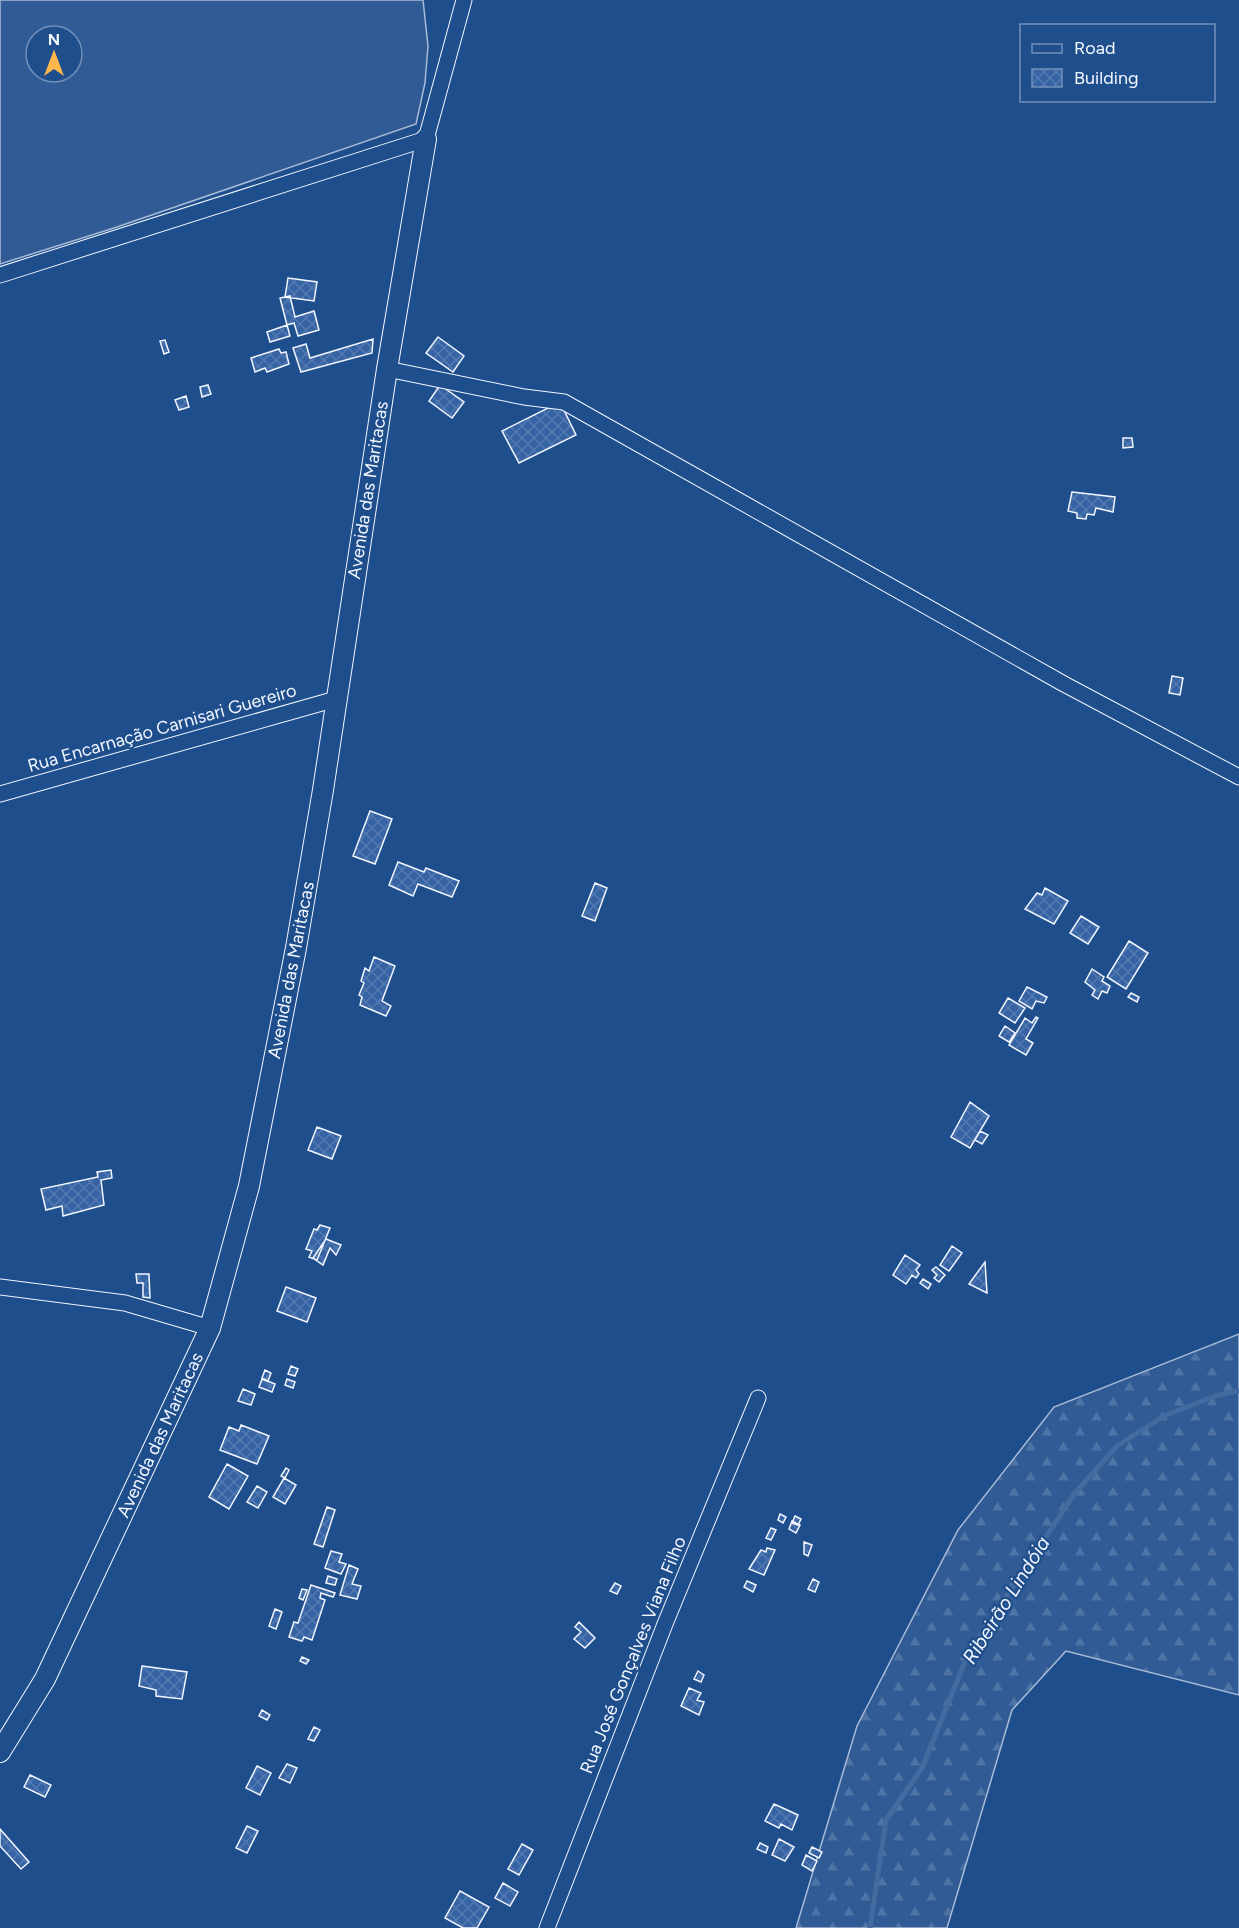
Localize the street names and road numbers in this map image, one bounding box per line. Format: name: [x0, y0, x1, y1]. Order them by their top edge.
street label: Avenida das Maritacas: [343, 399, 393, 581]
street label: Rua Encarnação Carnisari Guereiro: [25, 679, 299, 777]
street label: Avenida das Maritacas: [263, 880, 319, 1060]
street label: Avenida das Maritacas: [112, 1349, 208, 1521]
street label: Rua José Gonçalves Viana Filho: [575, 1533, 691, 1777]

